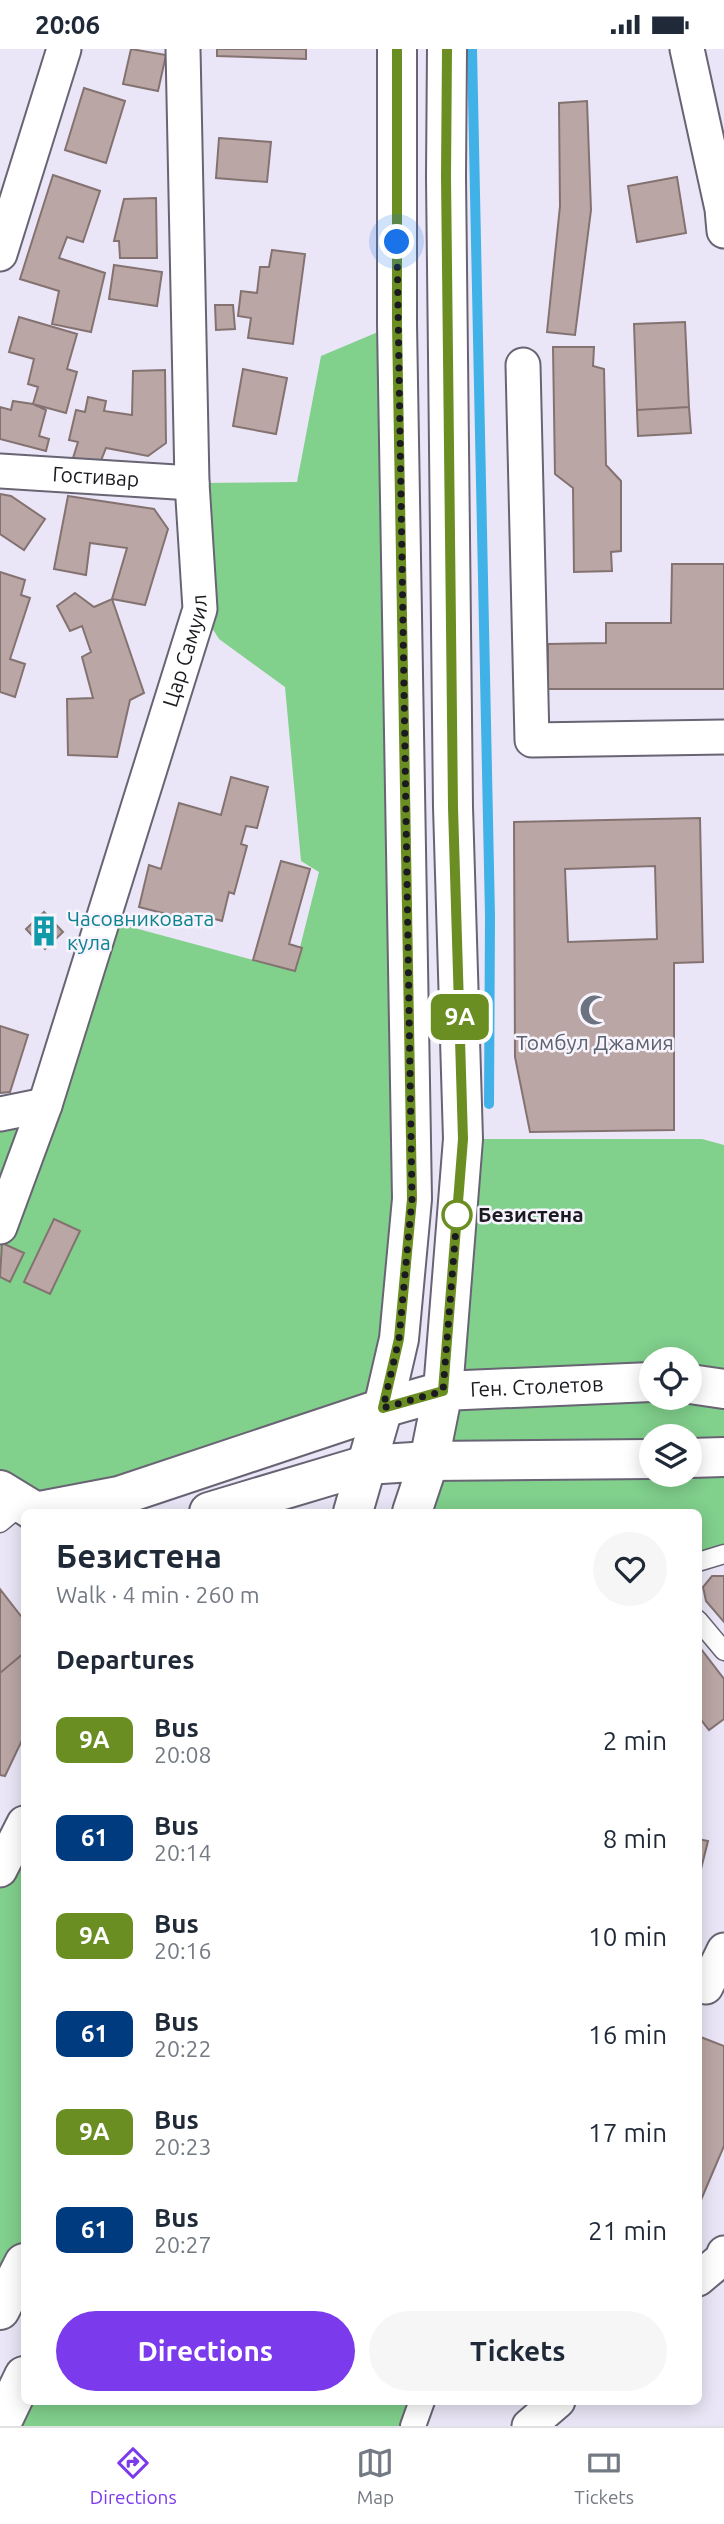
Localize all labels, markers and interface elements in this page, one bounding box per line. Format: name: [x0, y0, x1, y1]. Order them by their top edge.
text: 20:06: [35, 10, 100, 39]
your location: [379, 224, 414, 259]
street label: Гостивар: [52, 461, 140, 491]
street label: Цар Самуил: [157, 594, 211, 710]
place label: Часовниковата кула: [67, 906, 214, 954]
building icon: Часовниковата кула: [27, 914, 61, 948]
mosque icon: Томбул Джамия: [578, 993, 612, 1027]
line badge: 9А: [428, 994, 491, 1040]
text: 9А: [445, 1003, 475, 1030]
place label: Томбул Джамия: [516, 1030, 674, 1054]
marker: Безистена: [442, 1200, 472, 1230]
place label: Безистена: [478, 1202, 584, 1226]
map controls: [639, 1347, 702, 1487]
button: locate: [639, 1347, 702, 1410]
street label: Ген. Столетов: [470, 1371, 604, 1401]
button: layers: [639, 1424, 702, 1487]
button: heart: [593, 1532, 667, 1606]
text: Безистена: [56, 1537, 222, 1574]
text: Walk · 4 min · 260 m: [56, 1582, 260, 1607]
text: Departures: [56, 1645, 194, 1674]
text: Bus: [154, 1713, 199, 1742]
text: 9А: [79, 1726, 110, 1753]
text: 2 min: [603, 1726, 667, 1755]
text: 20:08: [154, 1742, 212, 1767]
text: Bus: [154, 1811, 199, 1840]
text: 61: [81, 1824, 108, 1851]
text: 8 min: [603, 1824, 667, 1853]
text: 20:14: [154, 1840, 212, 1865]
text: Bus: [154, 1909, 199, 1938]
text: 9А: [79, 1922, 110, 1949]
text: 10 min: [588, 1922, 667, 1951]
text: 20:16: [154, 1938, 212, 1963]
text: Bus: [154, 2007, 199, 2036]
text: 61: [81, 2020, 108, 2047]
text: 16 min: [588, 2020, 667, 2049]
text: 20:22: [154, 2036, 212, 2061]
text: Bus: [154, 2105, 199, 2134]
text: 9А: [79, 2118, 110, 2145]
text: 17 min: [588, 2118, 667, 2147]
text: 20:23: [154, 2134, 212, 2159]
text: Bus: [154, 2203, 199, 2232]
text: 61: [81, 2216, 108, 2243]
text: 21 min: [588, 2216, 667, 2245]
text: 20:27: [154, 2232, 212, 2257]
button: Directions: [56, 2311, 355, 2391]
button: Tickets: [369, 2311, 667, 2391]
tab: Directions: [90, 2444, 177, 2508]
tab: Map: [356, 2444, 394, 2508]
tab: Tickets: [574, 2444, 634, 2508]

